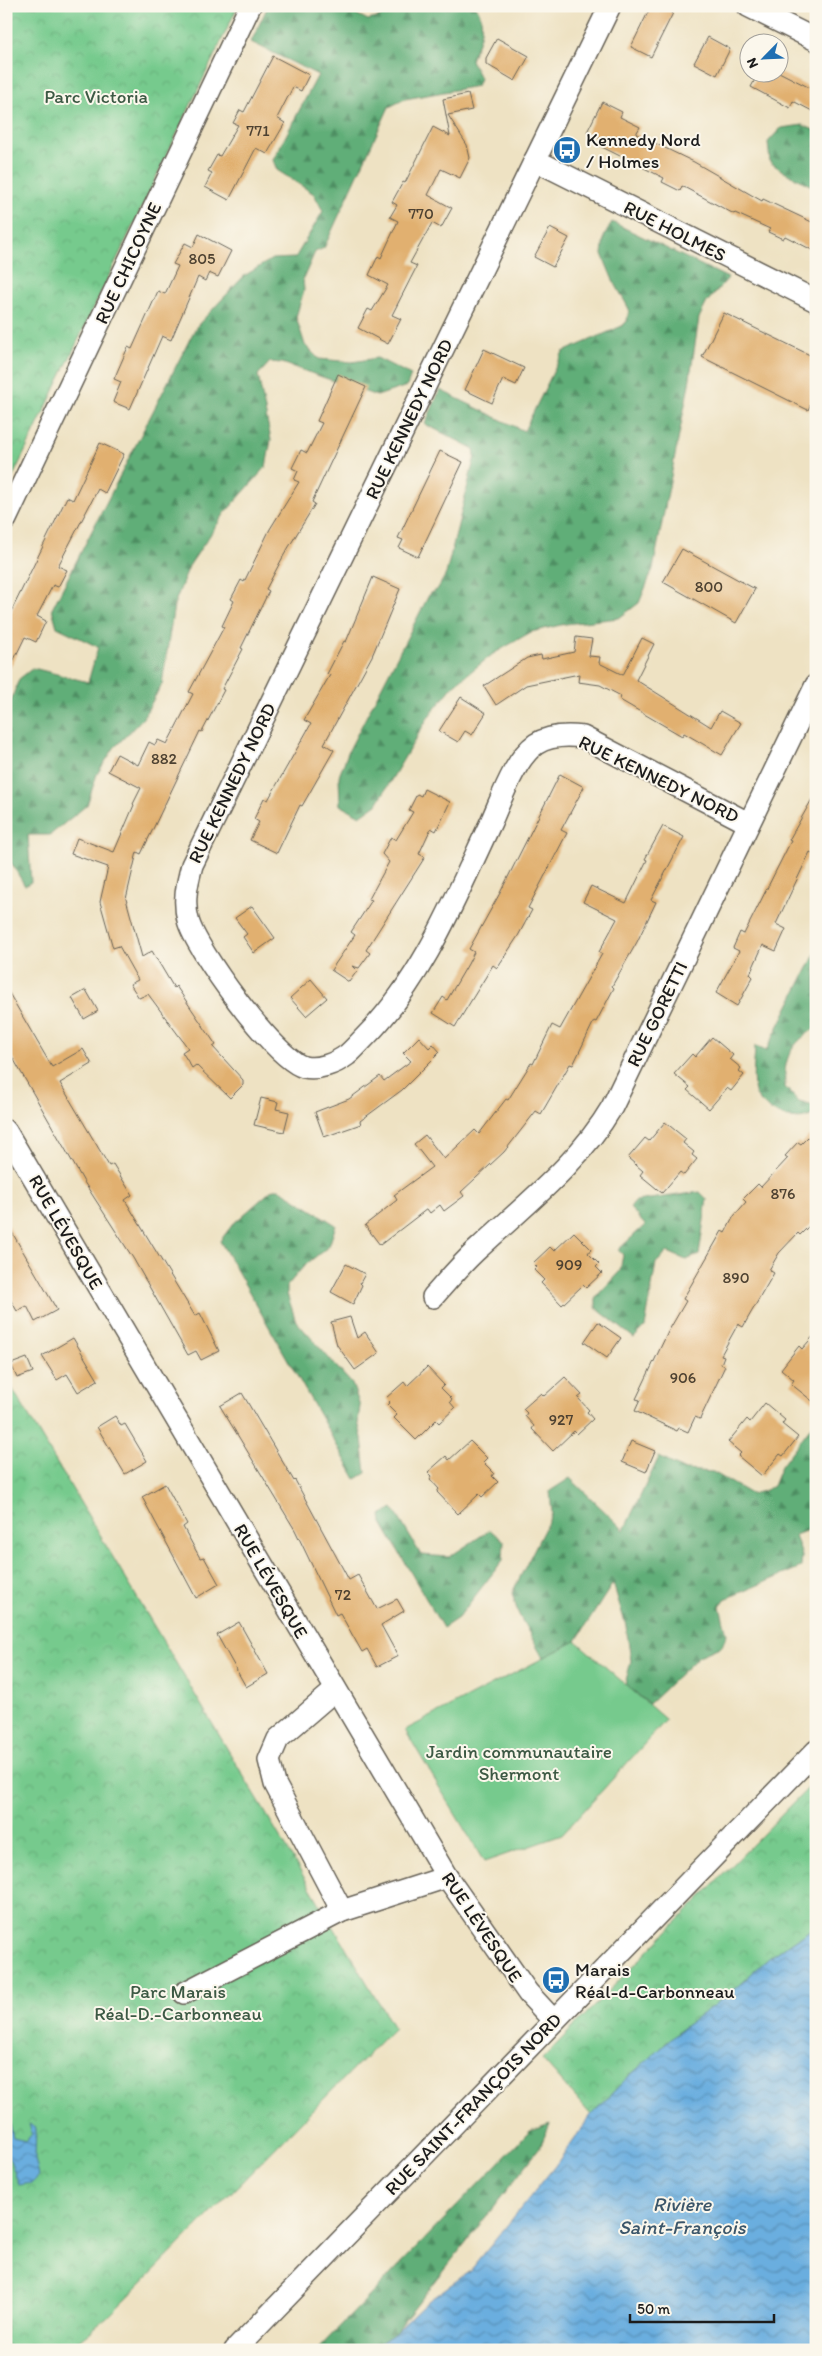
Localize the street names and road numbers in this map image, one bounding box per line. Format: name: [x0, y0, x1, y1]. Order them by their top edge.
street label: RUE HOLMES: [620, 195, 730, 267]
street label: RUE CHICOYNE: [90, 198, 166, 328]
street label: RUE KENNEDY NORD: [360, 335, 458, 503]
street label: RUE KENNEDY NORD: [183, 699, 281, 867]
street label: RUE KENNEDY NORD: [575, 730, 743, 828]
street label: RUE GORETTI: [622, 958, 692, 1070]
street label: RUE LÉVESQUE: [24, 1171, 108, 1294]
street label: RUE LÉVESQUE: [229, 1520, 313, 1643]
street label: RUE LÉVESQUE: [437, 1867, 528, 1987]
street label: RUE SAINT-FRANÇOIS NORD: [380, 2008, 566, 2200]

